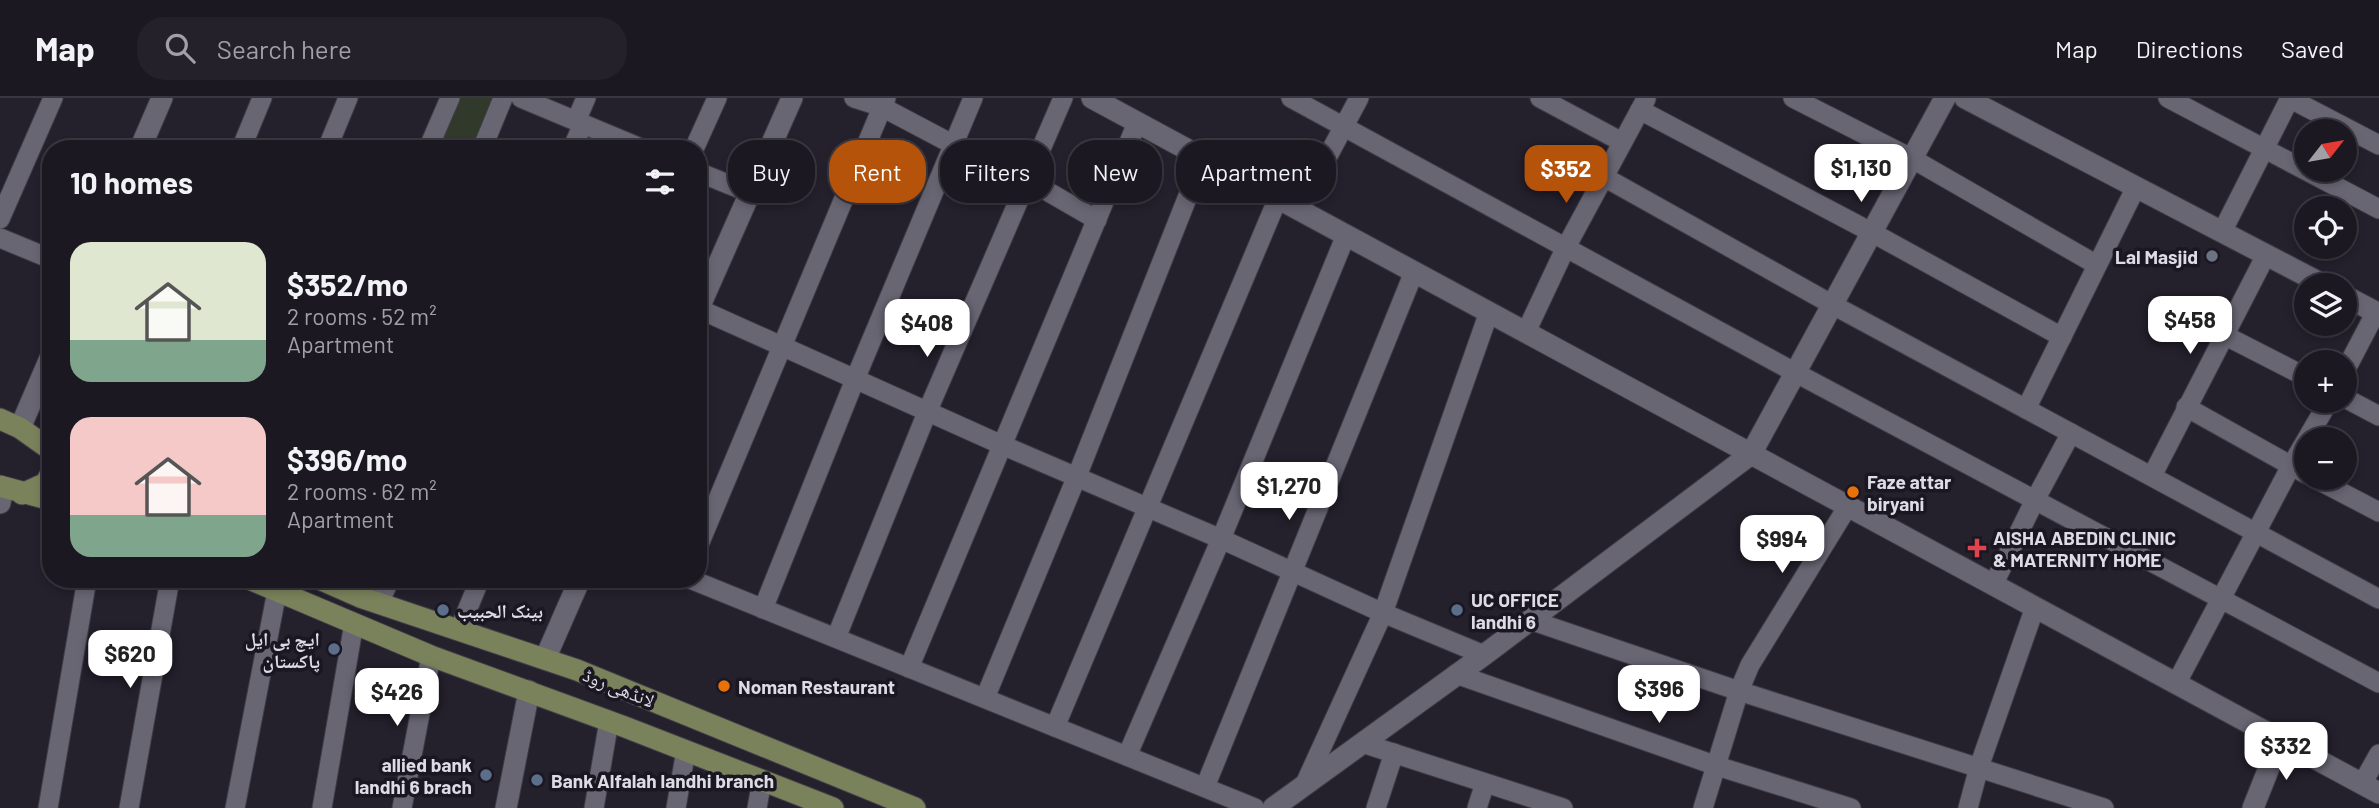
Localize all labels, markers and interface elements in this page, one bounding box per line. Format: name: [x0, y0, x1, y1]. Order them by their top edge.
search box: [137, 17, 627, 80]
text: Map: [35, 28, 95, 68]
icon: search: [161, 29, 199, 67]
text: Search here: [217, 33, 352, 64]
text: Map: [2055, 34, 2098, 63]
text: Directions: [2136, 34, 2243, 63]
text: Saved: [2281, 34, 2344, 63]
north arrow: [2294, 119, 2357, 182]
map controls: [2294, 119, 2357, 490]
chip: Buy: [728, 140, 815, 203]
chip: Rent: [829, 140, 926, 203]
chip: Filters: [940, 140, 1054, 203]
chip: New: [1068, 140, 1162, 203]
chip: Apartment: [1176, 140, 1336, 203]
pin: $1,130: [1804, 144, 1918, 204]
pin: $352: [1525, 146, 1607, 205]
text: $1,130: [1830, 153, 1892, 181]
text: $352: [1541, 154, 1591, 182]
icon: filters: [641, 163, 679, 201]
text: 10 homes: [70, 164, 193, 200]
button: locate: [2294, 196, 2357, 259]
place label: Lal Masjid: [2115, 245, 2198, 268]
marker: Lal Masjid: [2204, 248, 2220, 264]
text: $352/mo: [287, 266, 408, 302]
icon: home: [126, 270, 210, 354]
button: layers: [2294, 273, 2357, 336]
pin: $458: [2149, 296, 2231, 356]
pin: $408: [886, 300, 968, 359]
text: 2 rooms · 52 m²: [287, 302, 437, 330]
text: $458: [2164, 305, 2216, 333]
text: $408: [901, 308, 953, 336]
text: Apartment: [287, 330, 394, 358]
button: +: [2294, 350, 2357, 413]
button: −: [2294, 427, 2357, 490]
text: $396/mo: [287, 441, 407, 477]
icon: home: [126, 445, 210, 529]
pin: $1,270: [1232, 462, 1346, 522]
place label: Faze attar biryani: [1867, 470, 1952, 515]
text: $1,270: [1257, 471, 1321, 499]
text: 2 rooms · 62 m²: [287, 477, 437, 505]
marker: Faze attar biryani: [1845, 484, 1861, 500]
text: Apartment: [287, 505, 394, 533]
pin: $994: [1741, 516, 1823, 575]
text: $994: [1756, 524, 1808, 552]
place label: AISHA ABEDIN CLINIC & MATERNITY HOME: [1993, 526, 2176, 571]
marker: AISHA ABEDIN CLINIC & MATERNITY HOME: [1967, 538, 1987, 558]
place label: UC OFFICE landhi 6: [1471, 588, 1559, 633]
place label: بينک الحبيب: [457, 599, 543, 622]
marker: بينک الحبيب: [435, 602, 451, 618]
marker: UC OFFICE landhi 6: [1449, 602, 1465, 618]
place label: ایچ بی ایل پاکستان: [245, 627, 320, 673]
pin: $620: [89, 630, 171, 690]
text: $620: [104, 639, 156, 667]
marker: ایچ بی ایل پاکستان: [326, 641, 342, 657]
street label: لانڈھی روڈ: [580, 662, 658, 713]
pin: $396: [1618, 666, 1700, 725]
pin: $426: [356, 668, 438, 728]
text: $396: [1634, 674, 1684, 702]
place label: Noman Restaurant: [738, 675, 895, 698]
text: $426: [371, 677, 423, 705]
marker: Noman Restaurant: [716, 678, 732, 694]
pin: $332: [2245, 722, 2327, 782]
text: $332: [2261, 731, 2311, 759]
place label: allied bank landhi 6 brach: [355, 753, 472, 798]
marker: allied bank landhi 6 brach: [478, 767, 494, 783]
place label: Bank Alfalah landhi branch: [551, 769, 774, 792]
marker: Bank Alfalah landhi branch: [529, 772, 545, 788]

